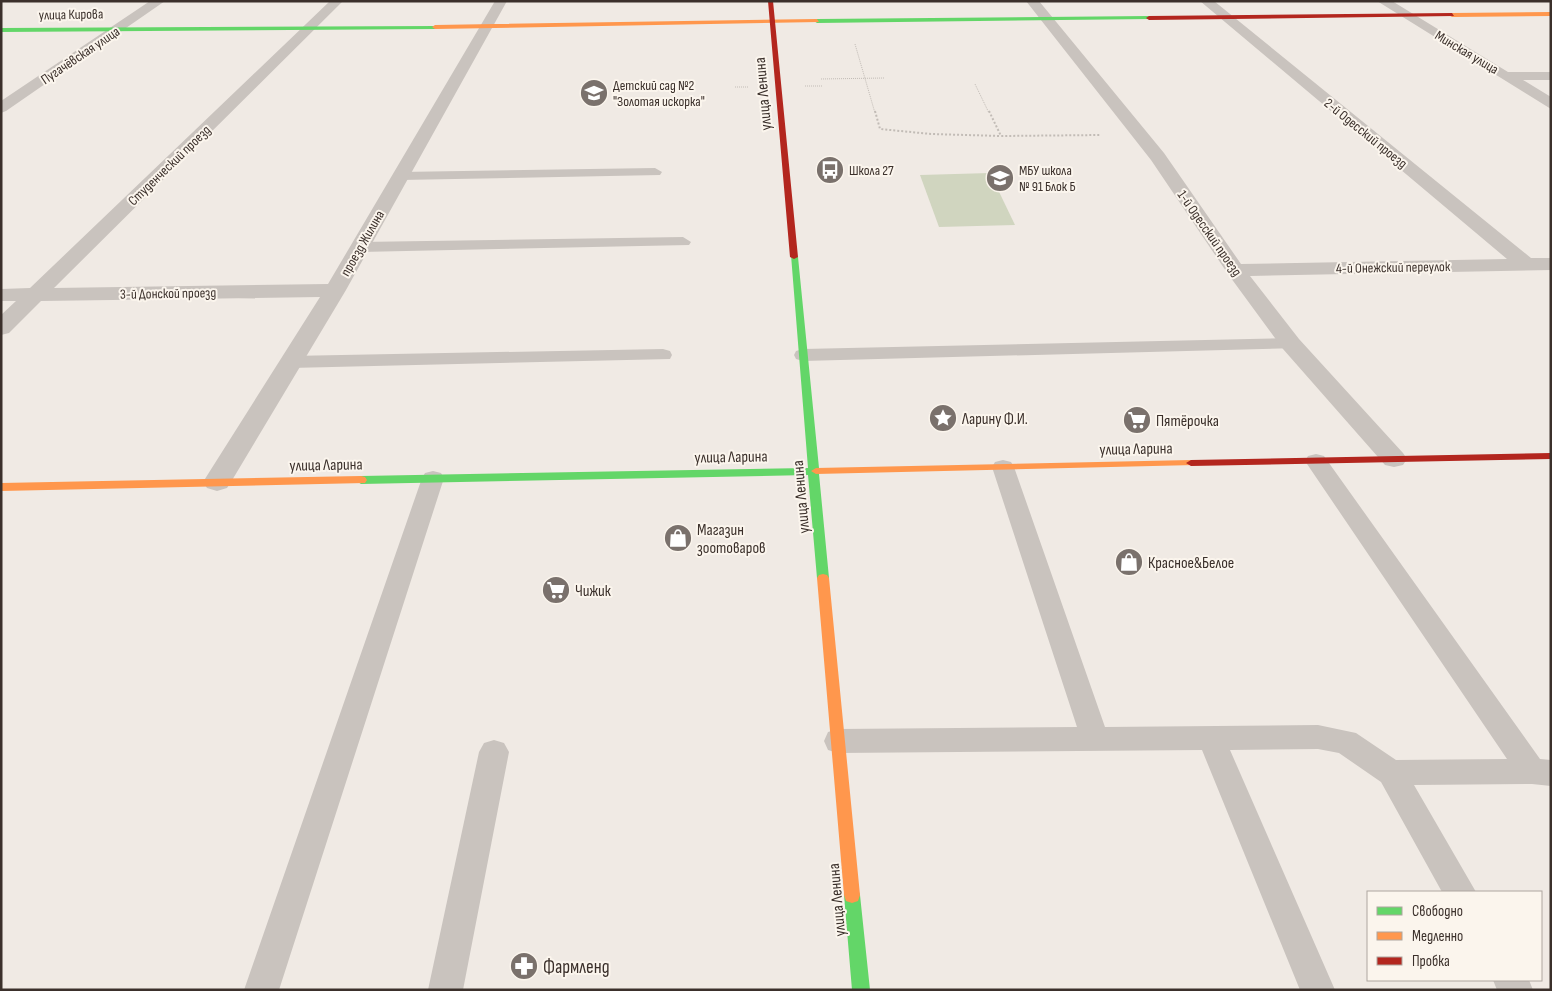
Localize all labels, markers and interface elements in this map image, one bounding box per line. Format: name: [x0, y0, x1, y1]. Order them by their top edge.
street label: улица Кирова: [39, 5, 103, 24]
street label: Пугачёвская улица: [38, 23, 123, 88]
street label: Минская улица: [1432, 27, 1502, 78]
street label: улица Ленина: [751, 56, 776, 131]
place label: Детский сад №2 "Золотая искорка": [613, 77, 705, 110]
school or university icon: Детский сад №2 "Золотая искорка": [579, 78, 609, 108]
street label: 2-й Одесский проезд: [1321, 95, 1411, 172]
street label: Студенческий проезд: [124, 122, 214, 209]
bus stop icon: Школа 27: [815, 155, 845, 185]
place label: Школа 27: [849, 162, 894, 179]
place label: МБУ школа № 91 Блок Б: [1019, 162, 1076, 195]
school or university icon: МБУ школа № 91 Блок Б: [985, 163, 1015, 193]
street label: 1-й Одесский проезд: [1174, 187, 1245, 279]
street label: проезд Жилина: [337, 207, 388, 279]
street label: 4-й Онежский переулок: [1336, 258, 1451, 277]
street label: 3-й Донской проезд: [120, 284, 216, 303]
place icon: Ларину Ф.И.: [928, 403, 958, 433]
supermarket icon: Пятёрочка: [1122, 405, 1152, 435]
place label: Ларину Ф.И.: [961, 410, 1028, 429]
place label: Пятёрочка: [1156, 412, 1219, 431]
street label: улица Ларина: [1099, 439, 1173, 460]
street label: улица Ларина: [694, 447, 768, 468]
street label: улица Ларина: [289, 455, 363, 476]
street label: улица Ленина: [789, 459, 814, 534]
place label: Магазин зоотоваров: [697, 521, 766, 558]
shop icon: Магазин зоотоваров: [663, 523, 693, 553]
shop icon: Красное&Белое: [1114, 547, 1144, 577]
place label: Красное&Белое: [1148, 554, 1234, 573]
supermarket icon: Чижик: [541, 575, 571, 605]
place label: Чижик: [575, 582, 612, 601]
street label: улица Ленина: [825, 862, 850, 937]
legend: [1367, 891, 1542, 981]
text: Свободно: [1412, 902, 1463, 921]
text: Медленно: [1412, 927, 1463, 946]
pharmacy icon: Фармленд: [509, 951, 539, 981]
text: Пробка: [1412, 952, 1450, 971]
place label: Фармленд: [543, 956, 610, 979]

